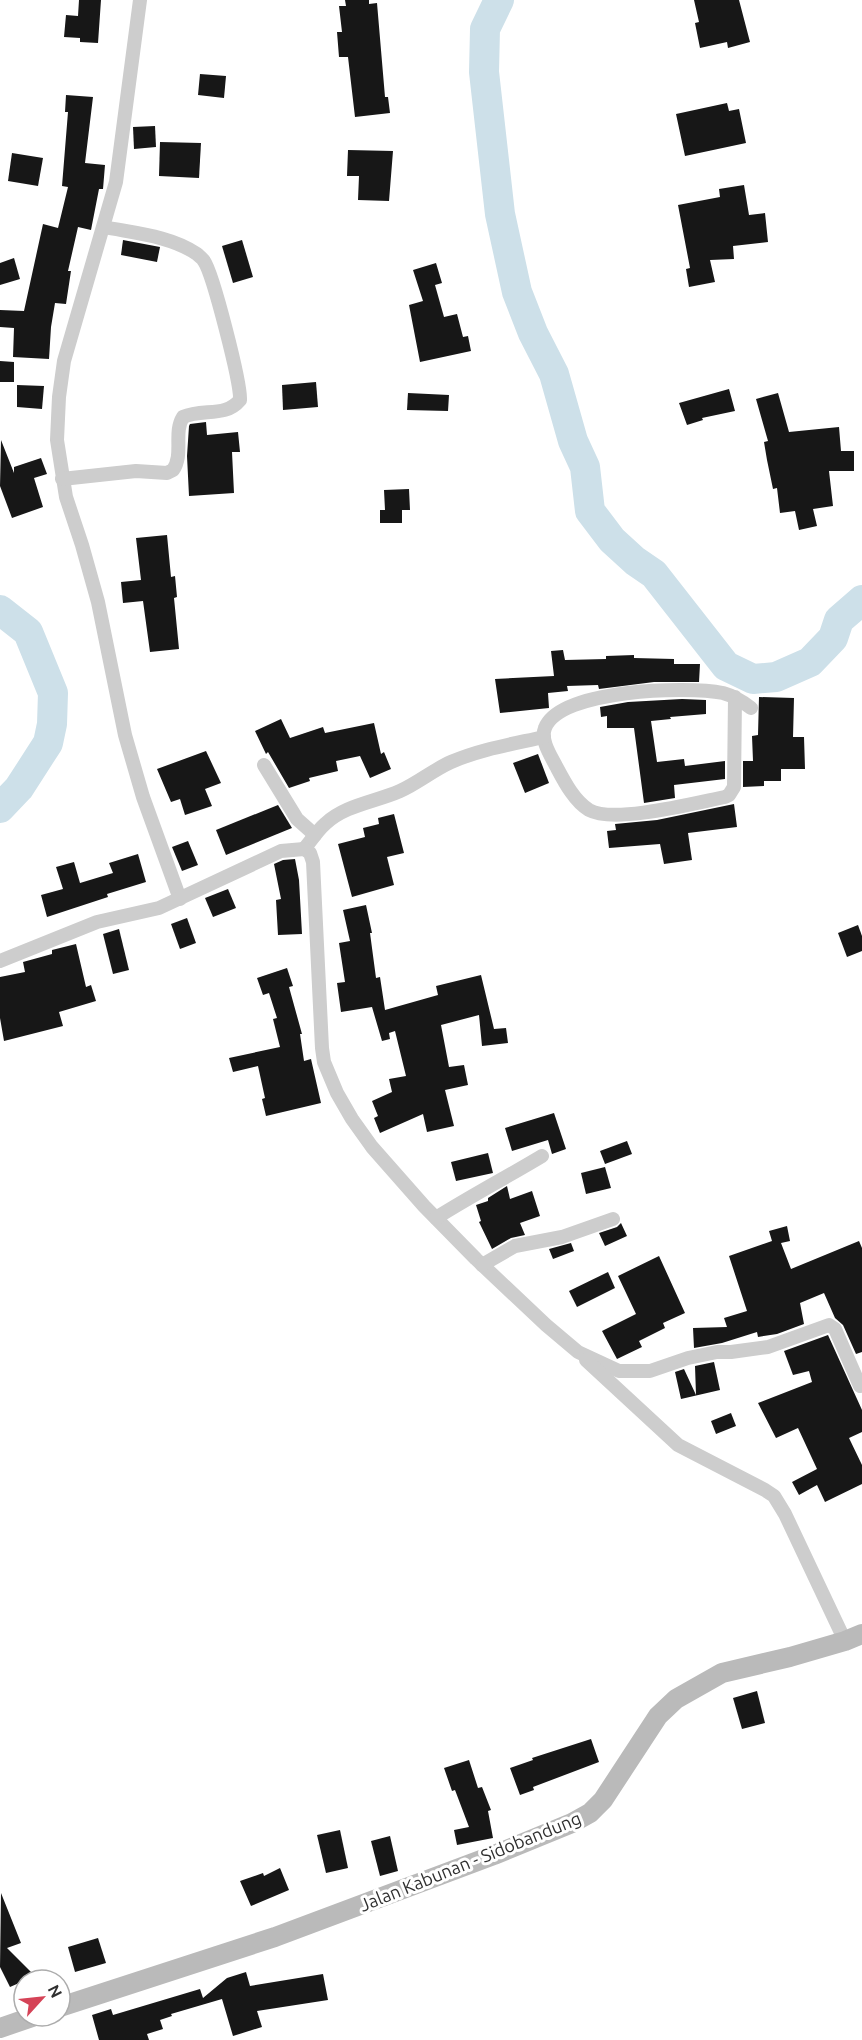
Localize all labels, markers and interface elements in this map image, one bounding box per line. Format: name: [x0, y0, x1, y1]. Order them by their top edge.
street label: Jalan Kabunan - Sidobandung: [356, 1807, 584, 1915]
north arrow: [12, 1968, 72, 2028]
text: N: [45, 1982, 66, 2001]

